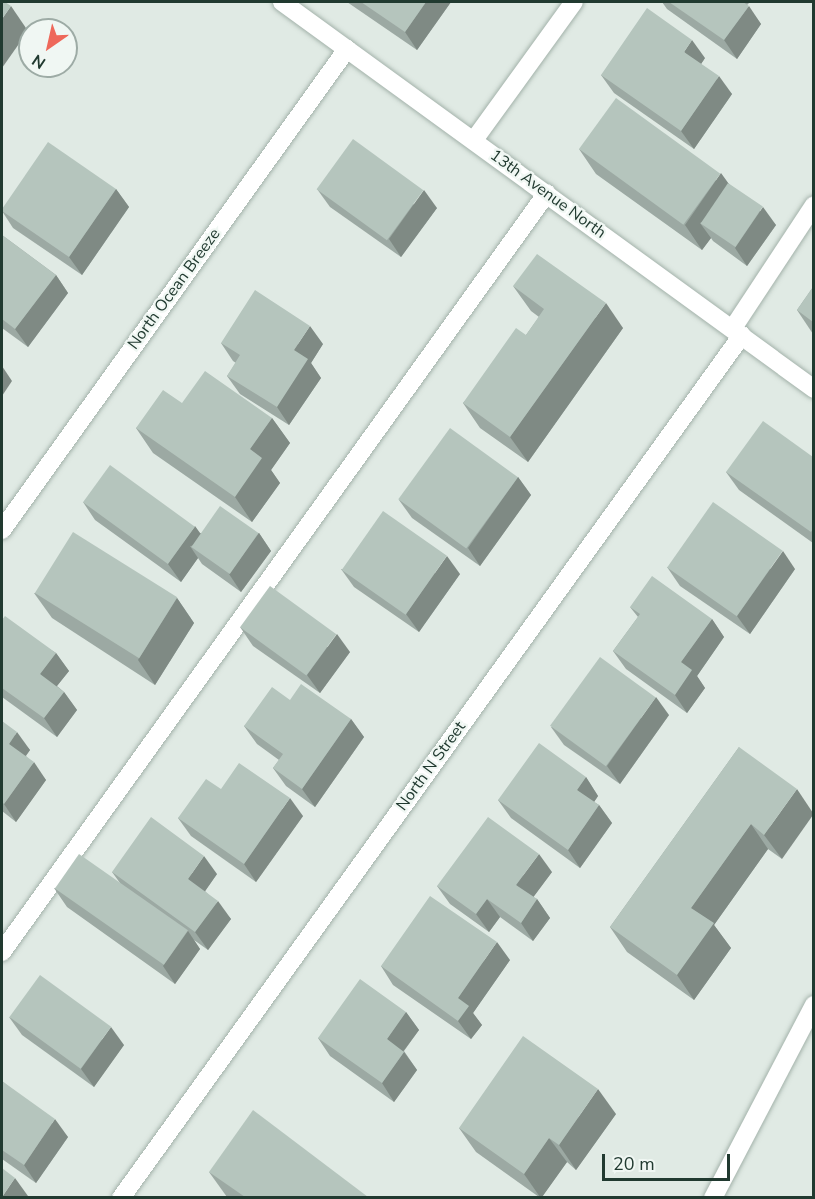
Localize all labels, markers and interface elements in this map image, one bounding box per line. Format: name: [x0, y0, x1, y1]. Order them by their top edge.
north arrow: [18, 18, 78, 78]
text: N: [28, 49, 50, 74]
street label: 13th Avenue North: [486, 146, 610, 242]
street label: North Ocean Breeze: [124, 225, 224, 353]
street label: North N Street: [392, 718, 470, 814]
scale bar: [605, 1142, 732, 1180]
text: 20 m: [613, 1152, 655, 1176]

